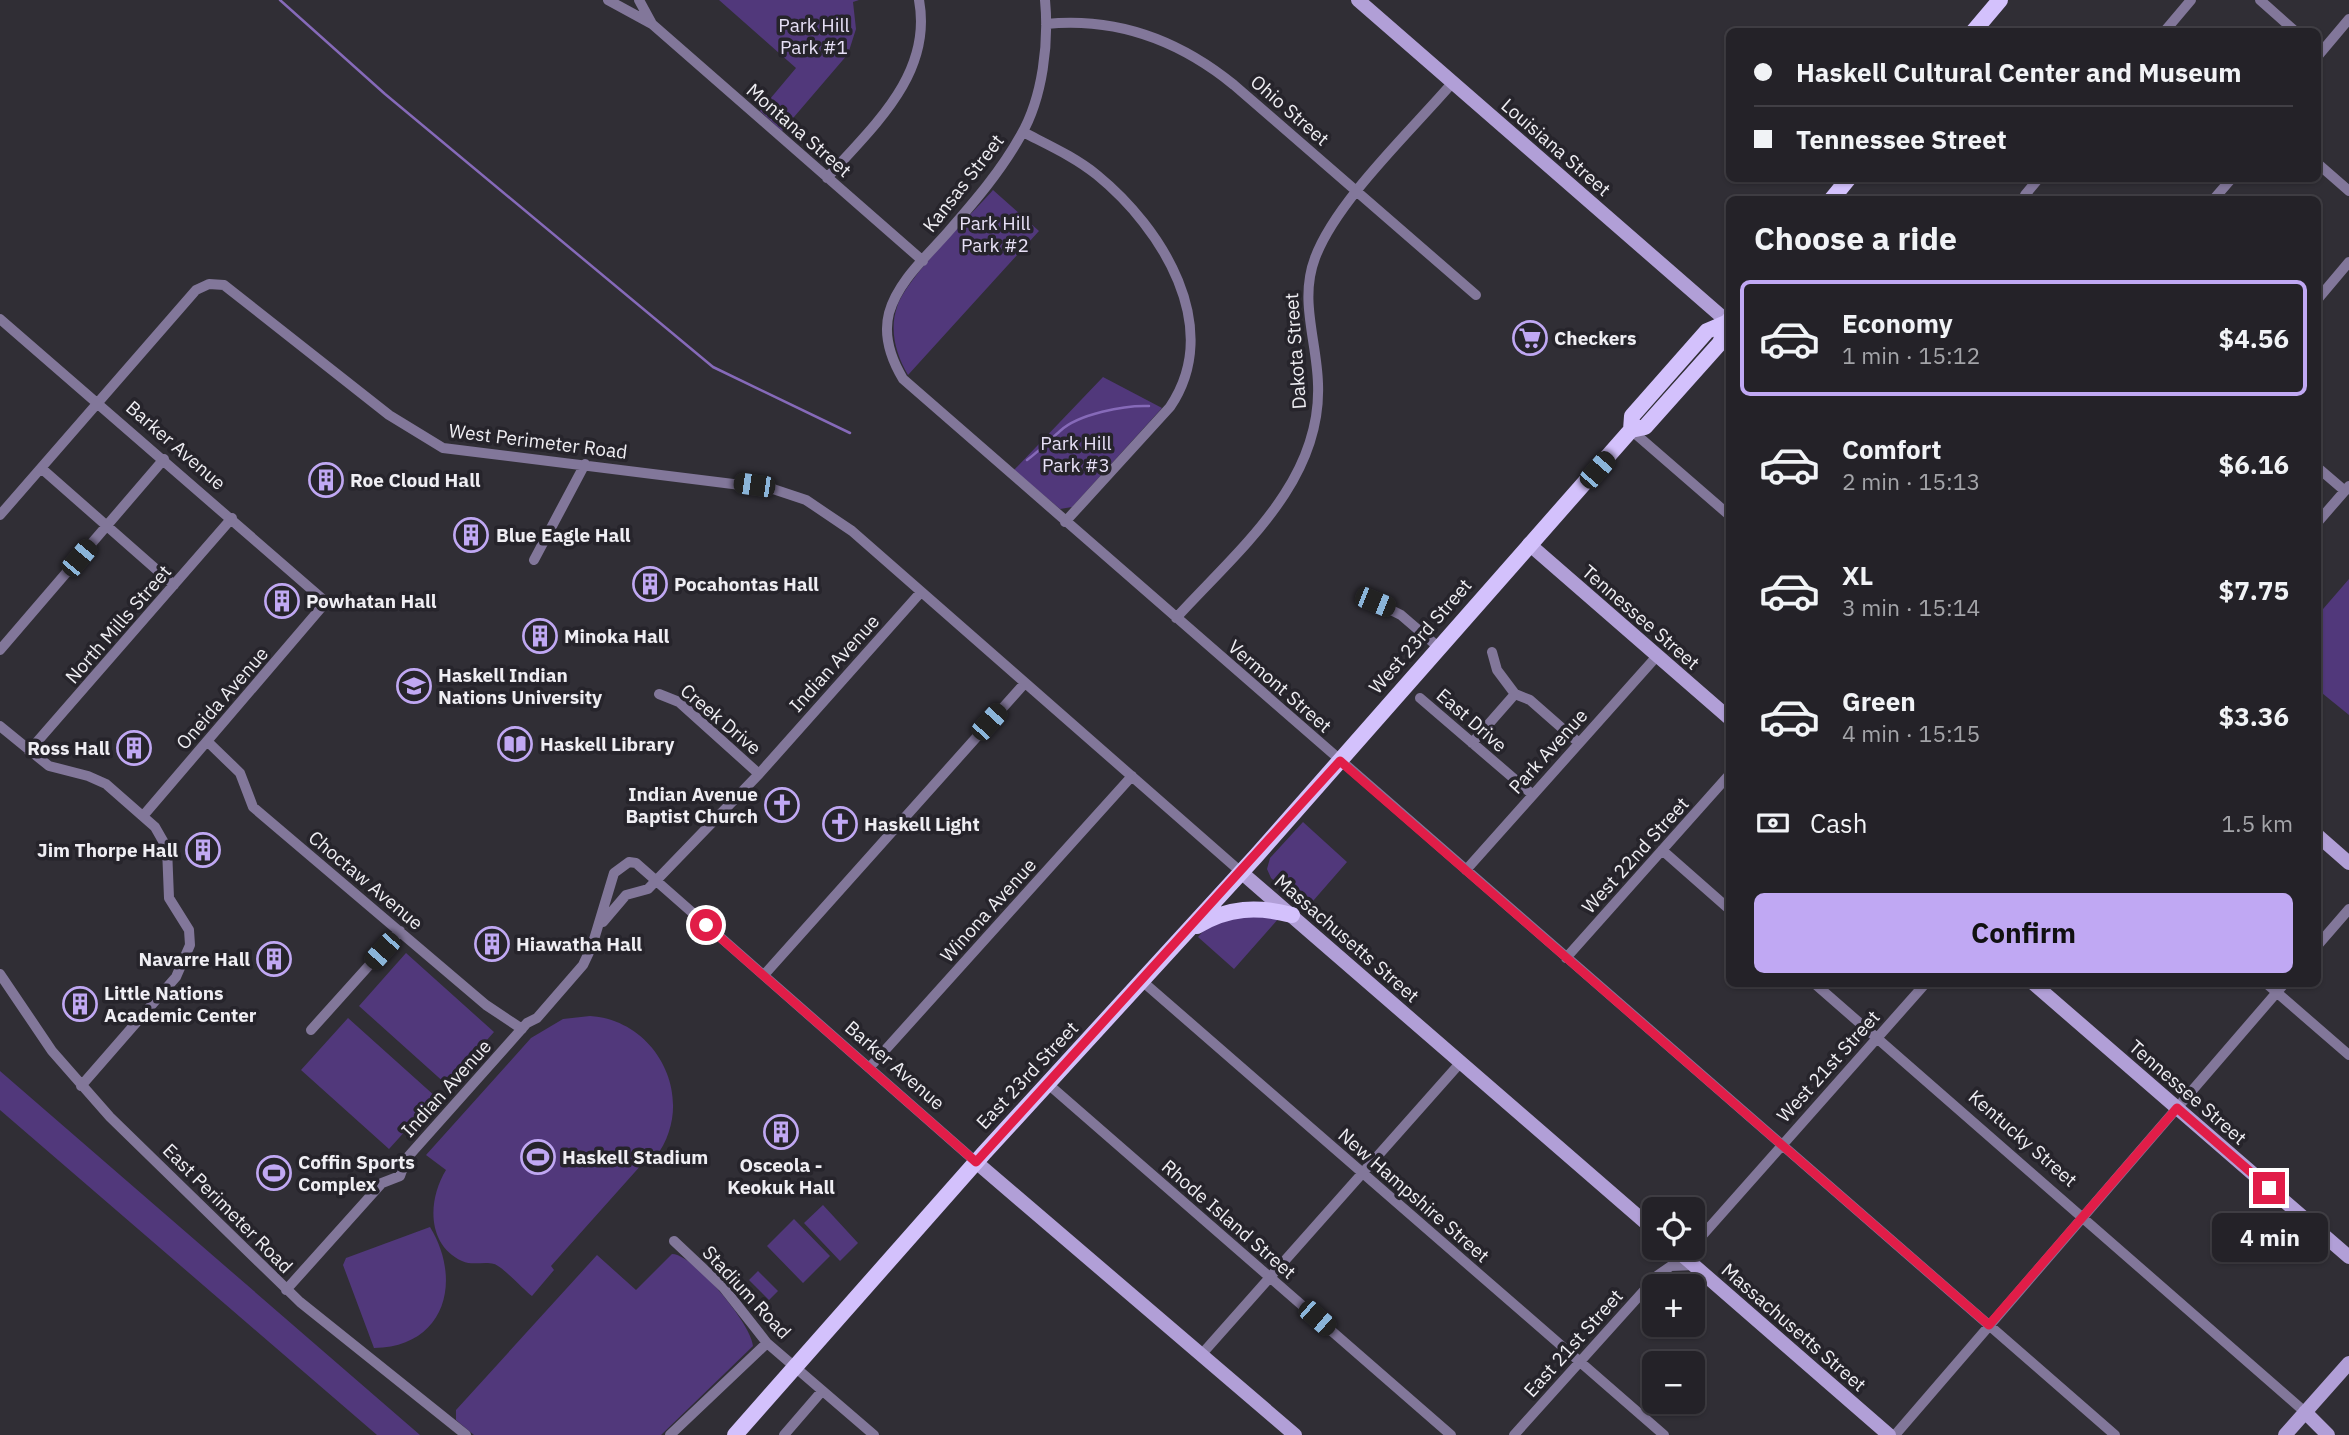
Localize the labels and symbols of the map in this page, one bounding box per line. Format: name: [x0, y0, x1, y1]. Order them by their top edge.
park label: Park Hill Park #1: [778, 13, 850, 59]
street label: Ohio Street: [1246, 69, 1334, 151]
street label: Montana Street: [742, 78, 856, 182]
street label: Louisiana Street: [1496, 93, 1616, 201]
street label: Kansas Street: [917, 129, 1009, 237]
park label: Park Hill Park #2: [959, 211, 1031, 257]
street label: Dakota Street: [1279, 292, 1311, 410]
supermarket icon: Checkers: [1511, 319, 1549, 357]
place label: Checkers: [1554, 326, 1637, 350]
street label: Barker Avenue: [121, 395, 231, 495]
street label: West Perimeter Road: [447, 418, 629, 464]
park label: Park Hill Park #3: [1040, 431, 1112, 477]
car: [1576, 447, 1619, 493]
building icon: Roe Cloud Hall: [307, 461, 345, 499]
place label: Roe Cloud Hall: [350, 468, 481, 492]
car: [732, 472, 777, 498]
building icon: Blue Eagle Hall: [452, 516, 490, 554]
place label: Blue Eagle Hall: [496, 523, 631, 547]
car: [58, 535, 101, 581]
street label: Tennessee Street: [1577, 559, 1705, 675]
street label: North Mills Street: [60, 560, 176, 688]
building icon: Pocahontas Hall: [631, 565, 669, 603]
place label: Pocahontas Hall: [674, 572, 819, 596]
street label: West 23rd Street: [1363, 574, 1477, 698]
building icon: Powhatan Hall: [263, 582, 301, 620]
car: [1352, 584, 1399, 620]
place label: Powhatan Hall: [306, 589, 437, 613]
street label: Indian Avenue: [784, 609, 884, 717]
building icon: Minoka Hall: [521, 617, 559, 655]
place label: Minoka Hall: [564, 624, 669, 648]
street label: Vermont Street: [1223, 634, 1337, 738]
street label: Oneida Avenue: [171, 642, 273, 754]
place label: Haskell Indian Nations University: [438, 663, 603, 709]
school or university icon: Haskell Indian Nations University: [395, 667, 433, 705]
street label: Creek Drive: [676, 678, 766, 760]
street label: East Drive: [1432, 683, 1512, 757]
car: [968, 699, 1011, 745]
street label: Park Avenue: [1503, 703, 1593, 799]
library icon: Haskell Library: [496, 725, 534, 763]
building icon: Ross Hall: [115, 729, 153, 767]
place label: Haskell Library: [540, 732, 675, 756]
place label: Ross Hall: [27, 736, 110, 760]
place label: Indian Avenue Baptist Church: [625, 782, 758, 828]
church icon: Indian Avenue Baptist Church: [763, 786, 801, 824]
street label: West 22nd Street: [1576, 792, 1694, 918]
church icon: Haskell Light: [821, 805, 859, 843]
place label: Haskell Light: [864, 812, 980, 836]
street label: Choctaw Avenue: [304, 825, 428, 935]
building icon: Jim Thorpe Hall: [184, 831, 222, 869]
place label: Jim Thorpe Hall: [37, 838, 178, 862]
street label: Winona Avenue: [935, 853, 1041, 967]
street label: Massachusetts Street: [1270, 869, 1424, 1007]
route start: [690, 909, 722, 941]
building icon: Hiawatha Hall: [473, 925, 511, 963]
car: [361, 928, 404, 974]
place label: Hiawatha Hall: [516, 932, 642, 956]
building icon: Navarre Hall: [255, 940, 293, 978]
place label: Navarre Hall: [138, 947, 250, 971]
place label: Little Nations Academic Center: [104, 981, 257, 1027]
building icon: Little Nations Academic Center: [61, 985, 99, 1023]
street label: West 21st Street: [1771, 1005, 1885, 1127]
street label: Barker Avenue: [840, 1015, 950, 1115]
street label: East 23rd Street: [971, 1016, 1083, 1134]
street label: Indian Avenue: [396, 1034, 496, 1142]
street label: Tennessee Street: [2124, 1034, 2252, 1150]
street label: Kentucky Street: [1964, 1084, 2082, 1192]
building icon: Osceola - Keokuk Hall: [762, 1113, 800, 1151]
street label: New Hampshire Street: [1333, 1123, 1495, 1267]
street label: East Perimeter Road: [158, 1138, 298, 1278]
sports icon: Haskell Stadium: [519, 1138, 557, 1176]
place label: Haskell Stadium: [562, 1145, 708, 1169]
place label: Coffin Sports Complex: [298, 1150, 415, 1196]
place label: Osceola - Keokuk Hall: [727, 1153, 835, 1199]
sports icon: Coffin Sports Complex: [255, 1154, 293, 1192]
street label: Rhode Island Street: [1157, 1154, 1301, 1284]
route end: [2253, 1172, 2285, 1204]
callout: 4 min: [2211, 1212, 2327, 1262]
street label: Stadium Road: [698, 1240, 796, 1344]
street label: Massachusetts Street: [1717, 1258, 1871, 1396]
street label: East 21st Street: [1518, 1284, 1628, 1402]
car: [1295, 1296, 1340, 1340]

